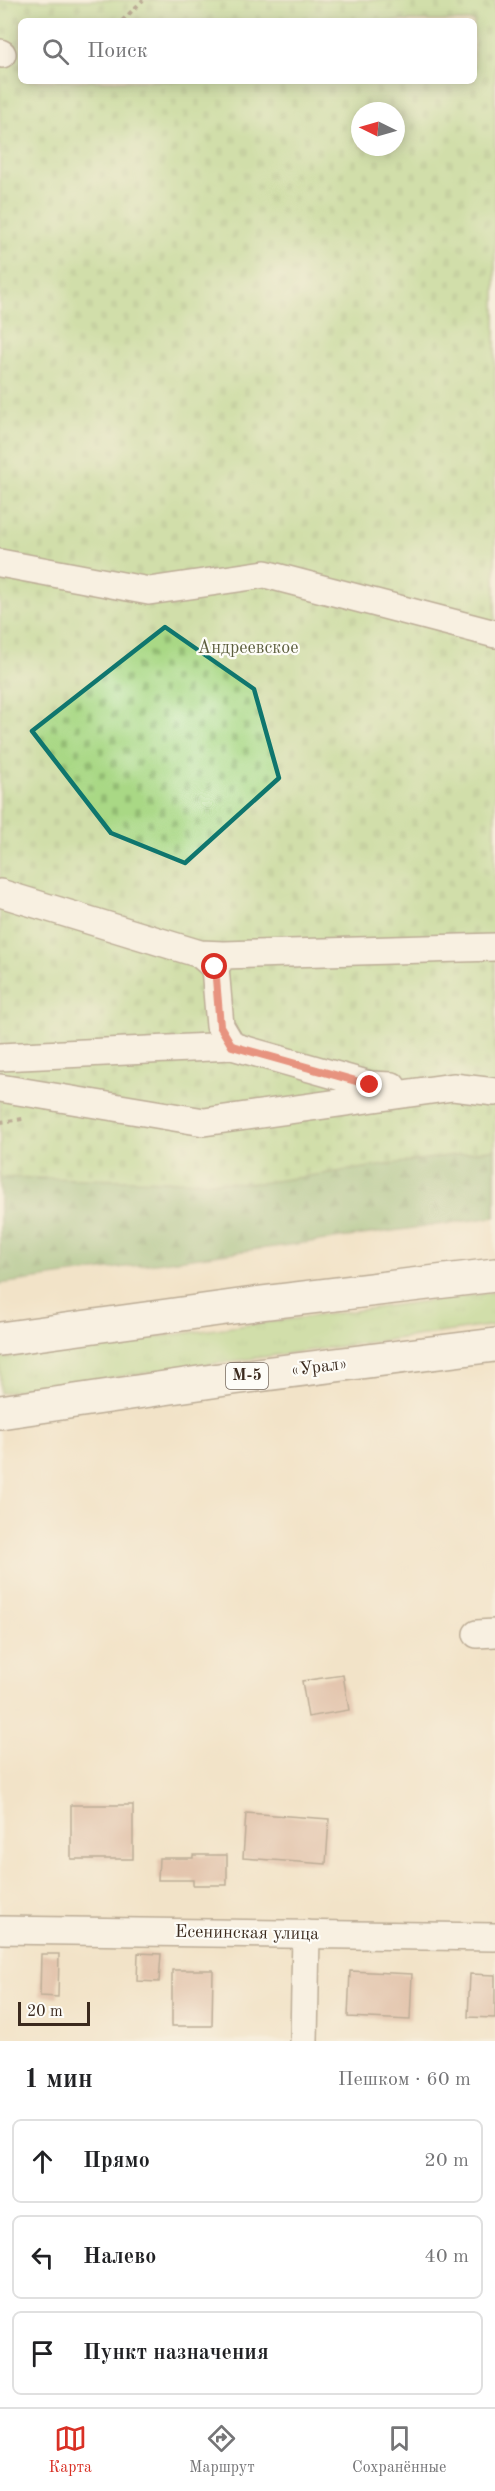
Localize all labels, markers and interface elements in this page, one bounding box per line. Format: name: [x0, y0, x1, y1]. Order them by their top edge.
search box: [18, 18, 477, 84]
icon: search: [39, 35, 72, 68]
text: Поиск: [87, 40, 148, 62]
north arrow: [351, 102, 405, 156]
park label: Андреевское: [197, 639, 299, 657]
route start: [201, 953, 227, 979]
route end: [356, 1071, 382, 1097]
street label: «Урал»: [290, 1355, 348, 1379]
road number: М-5: [226, 1363, 268, 1389]
street label: Есенинская улица: [175, 1923, 319, 1943]
scale bar: [18, 1999, 90, 2026]
text: 20 m: [27, 2004, 63, 2020]
text: 1 мин: [24, 2067, 93, 2093]
text: Пешком · 60 m: [338, 2070, 471, 2090]
icon: ahead: [26, 2145, 59, 2178]
text: Прямо: [83, 2150, 150, 2172]
text: 20 m: [424, 2151, 469, 2171]
icon: left: [26, 2241, 59, 2274]
text: Налево: [83, 2246, 156, 2268]
text: 40 m: [424, 2247, 469, 2267]
icon: arrive: [26, 2337, 59, 2370]
text: Пункт назначения: [83, 2342, 269, 2364]
tab: Карта: [49, 2422, 92, 2478]
tab: Маршрут: [189, 2422, 255, 2478]
tab: Сохранённые: [352, 2422, 446, 2478]

